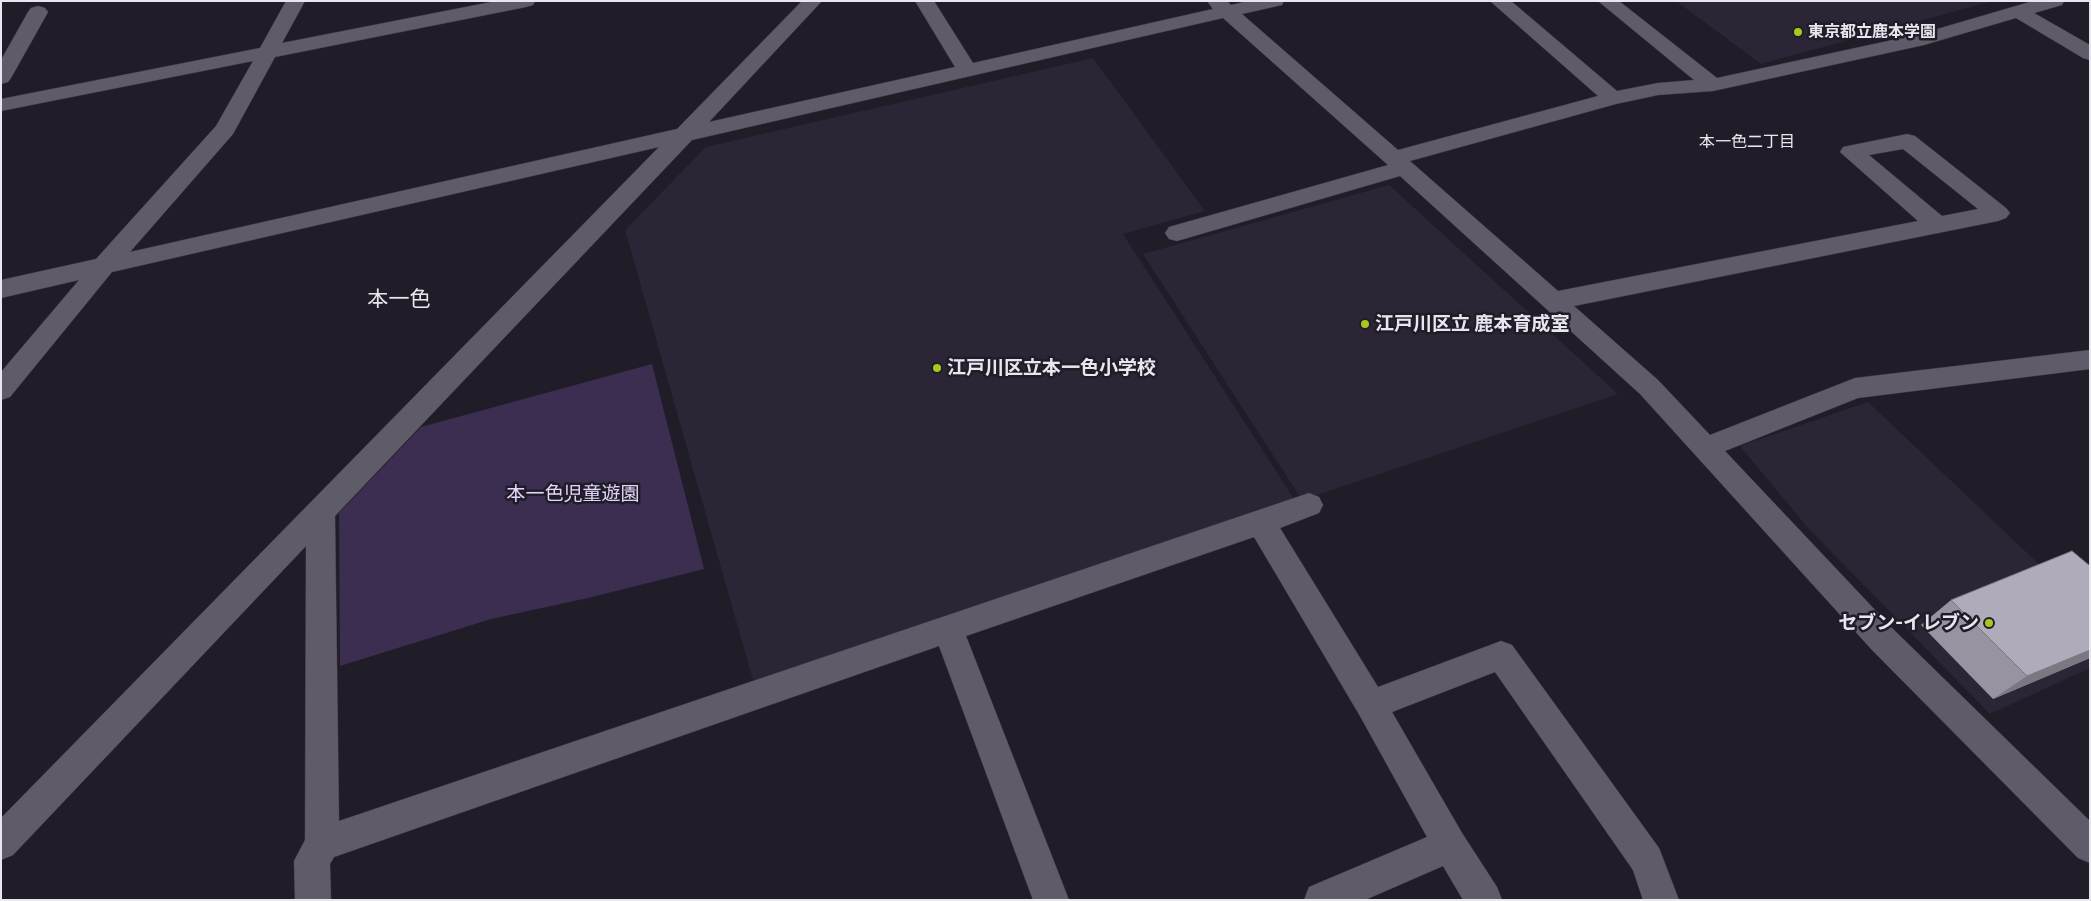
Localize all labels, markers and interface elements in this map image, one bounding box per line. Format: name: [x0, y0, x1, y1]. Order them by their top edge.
place label: 東京都立鹿本学園: [1808, 22, 1936, 42]
marker: 東京都立鹿本学園: [1792, 26, 1804, 38]
district label: 本一色二丁目: [1699, 132, 1795, 152]
district label: 本一色: [368, 287, 430, 313]
place label: 江戸川区立 鹿本育成室: [1375, 313, 1570, 335]
marker: 江戸川区立 鹿本育成室: [1359, 318, 1371, 330]
place label: 江戸川区立本一色小学校: [947, 357, 1156, 379]
marker: 江戸川区立本一色小学校: [931, 362, 943, 374]
park label: 本一色児童遊園: [507, 483, 639, 505]
place label: セブン-イレブン: [1838, 612, 1979, 634]
marker: セブン-イレブン: [1983, 617, 1995, 629]

